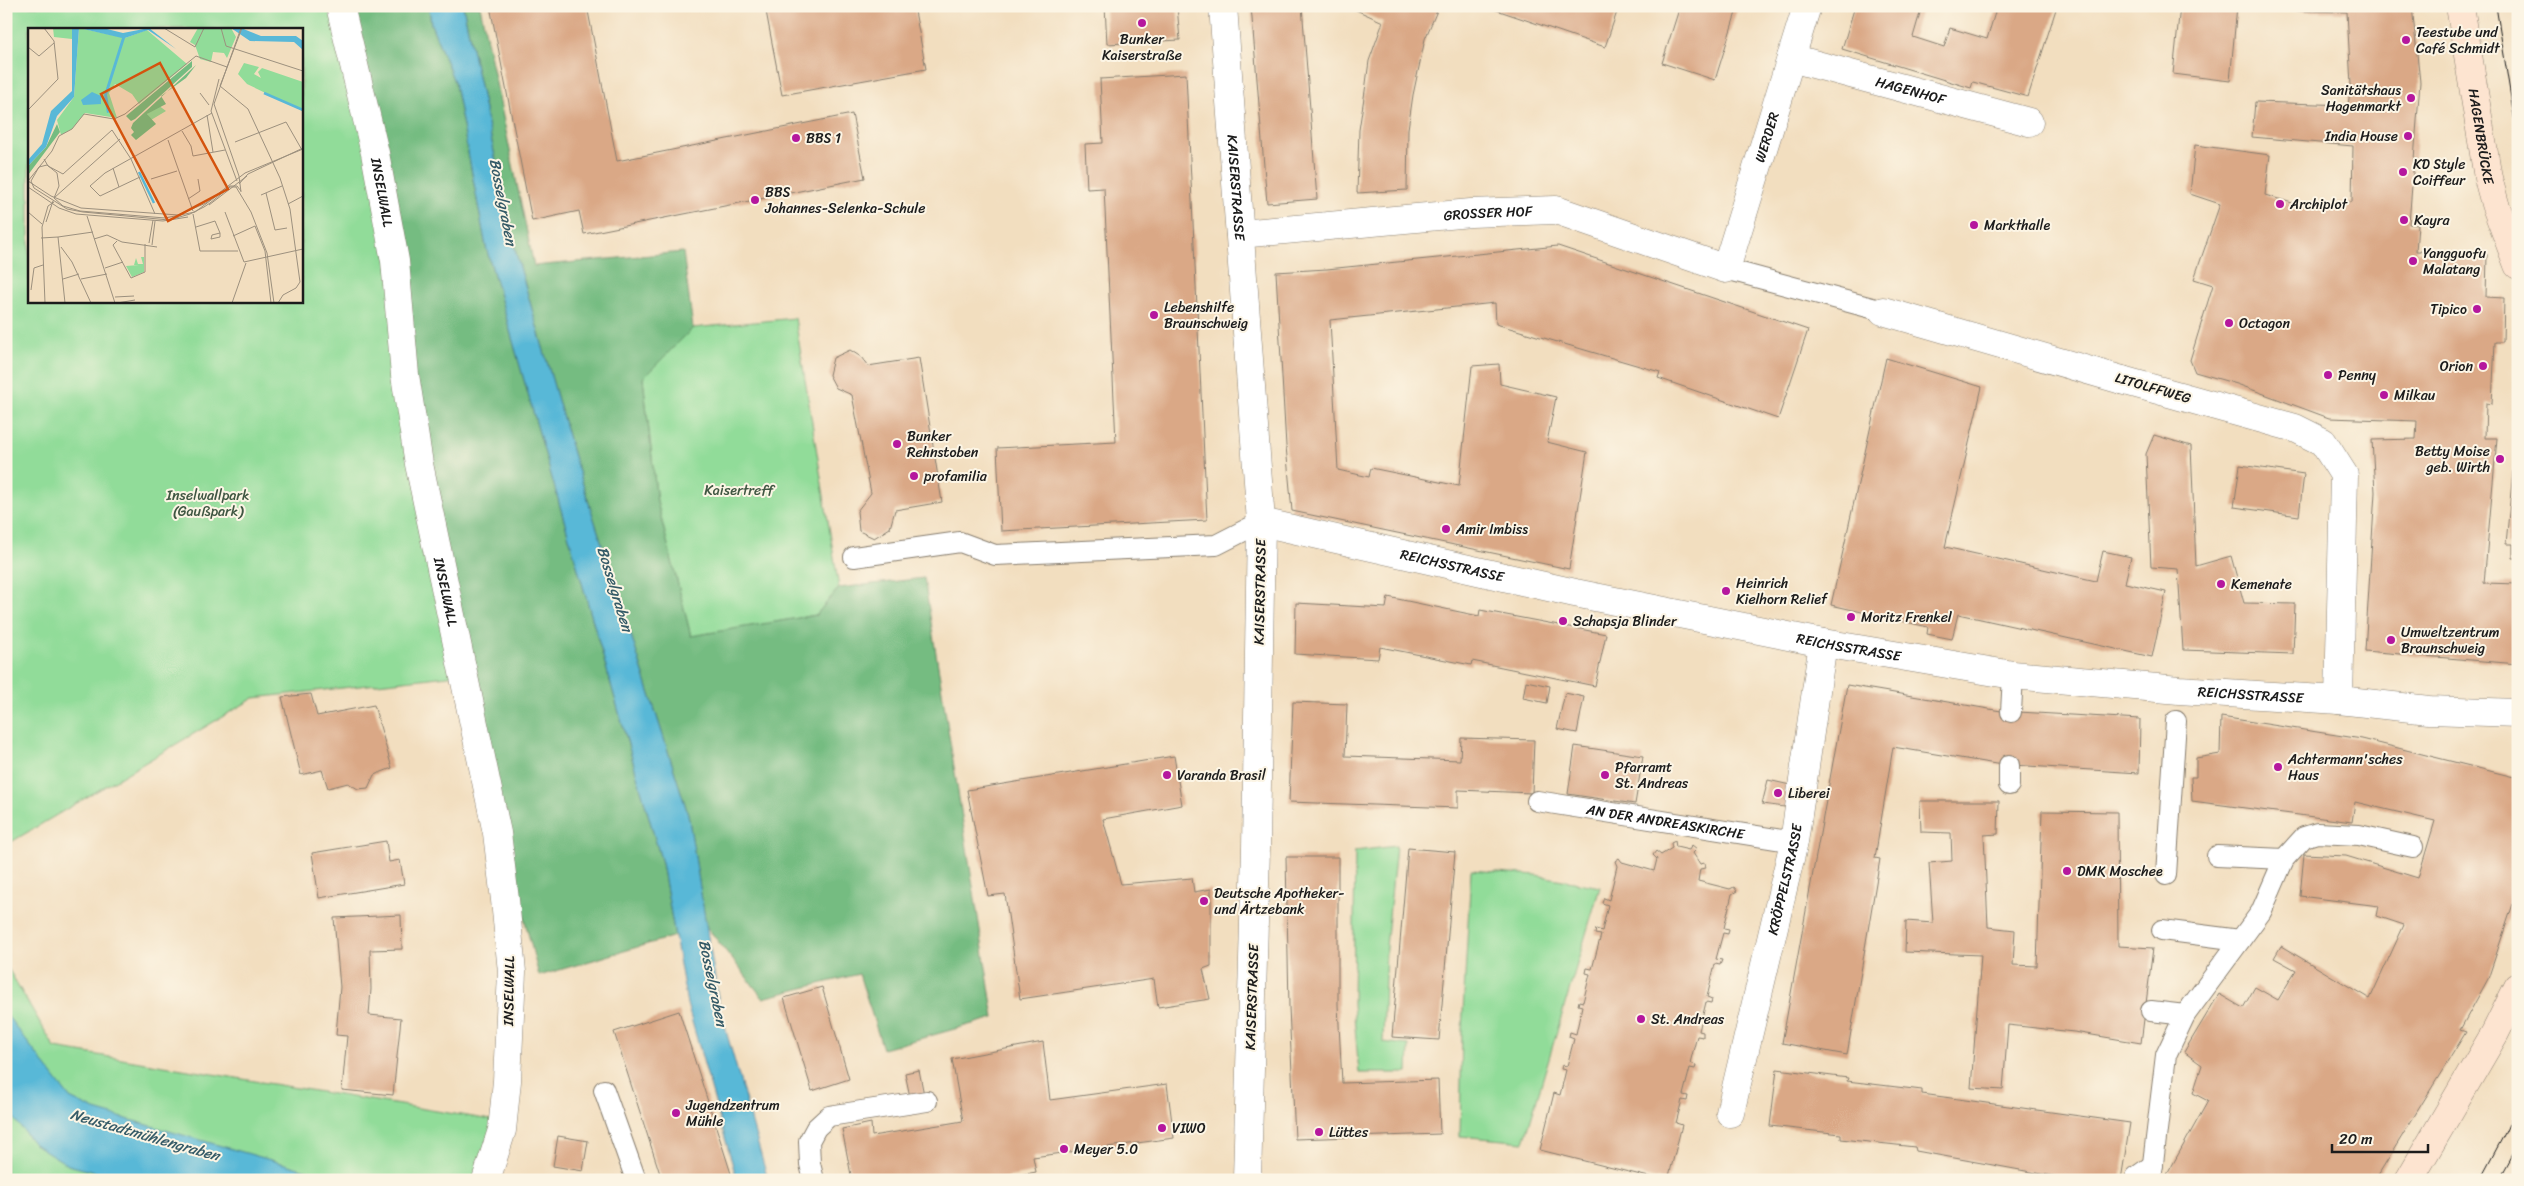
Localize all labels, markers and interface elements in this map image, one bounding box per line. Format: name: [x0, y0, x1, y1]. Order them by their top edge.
marker: Bunker Kaiserstraße: [1136, 17, 1148, 29]
place label: Teestube und Café Schmidt: [2416, 20, 2501, 61]
place label: Bunker Kaiserstraße: [1102, 27, 1182, 68]
inset map: [28, 28, 302, 302]
marker: Teestube und Café Schmidt: [2400, 34, 2412, 46]
street label: HAGENHOF: [1873, 69, 1950, 112]
place label: Sanitätshaus Hagenmarkt: [2321, 78, 2402, 119]
street label: HAGENBRÜCKE: [2461, 87, 2502, 188]
marker: Sanitätshaus Hagenmarkt: [2405, 92, 2417, 104]
street label: WERDER: [1747, 108, 1786, 165]
place label: India House: [2324, 124, 2398, 149]
place label: BBS 1: [806, 126, 841, 151]
marker: India House: [2402, 130, 2414, 142]
marker: BBS 1: [790, 132, 802, 144]
street label: KAISERSTRASSE: [1220, 134, 1253, 243]
place label: KD Style Coiffeur: [2413, 152, 2466, 193]
street label: INSELWALL: [363, 155, 401, 229]
water label: Bosselgraben: [482, 156, 525, 250]
marker: KD Style Coiffeur: [2397, 166, 2409, 178]
place label: BBS Johannes-Selenka-Schule: [764, 180, 925, 221]
place label: Archiplot: [2289, 192, 2349, 217]
marker: BBS Johannes-Selenka-Schule: [749, 194, 761, 206]
street label: GROSSER HOF: [1442, 198, 1534, 228]
marker: Archiplot: [2274, 198, 2286, 210]
place label: Kayra: [2414, 208, 2451, 233]
place label: Markthalle: [1984, 213, 2051, 238]
marker: Kayra: [2398, 214, 2410, 226]
marker: Markthalle: [1968, 219, 1980, 231]
place label: Yangguofu Malatang: [2423, 241, 2487, 282]
marker: Yangguofu Malatang: [2407, 255, 2419, 267]
place label: Lebenshilfe Braunschweig: [1164, 295, 1248, 336]
place label: Tipico: [2430, 297, 2467, 322]
marker: Tipico: [2471, 303, 2483, 315]
marker: Lebenshilfe Braunschweig: [1148, 309, 1160, 321]
place label: Octagon: [2239, 311, 2290, 336]
marker: Octagon: [2223, 317, 2235, 329]
place label: Orion: [2440, 354, 2473, 379]
marker: Orion: [2477, 360, 2489, 372]
place label: Penny: [2338, 363, 2377, 388]
street label: LITOLFFWEG: [2112, 365, 2194, 411]
marker: Penny: [2322, 369, 2334, 381]
place label: Milkau: [2394, 383, 2436, 408]
marker: Milkau: [2378, 389, 2390, 401]
place label: Bunker Rehnstoben: [907, 424, 979, 465]
marker: Bunker Rehnstoben: [891, 438, 903, 450]
place label: Betty Moise geb. Wirth: [2415, 439, 2490, 480]
marker: Betty Moise geb. Wirth: [2494, 453, 2506, 465]
place label: profamilia: [923, 464, 988, 489]
marker: profamilia: [908, 470, 920, 482]
park label: Kaisertreff: [704, 478, 776, 503]
park label: Inselwallpark (Gaußpark): [166, 483, 250, 524]
place label: Amir Imbiss: [1455, 517, 1528, 542]
marker: Amir Imbiss: [1440, 523, 1452, 535]
street label: KAISERSTRASSE: [1247, 538, 1273, 645]
street label: REICHSSTRASSE: [1398, 541, 1508, 589]
water label: Bosselgraben: [590, 543, 641, 637]
street label: INSELWALL: [426, 554, 466, 629]
place label: Heinrich Kielhorn Relief: [1736, 571, 1829, 612]
place label: Kemenate: [2231, 572, 2292, 597]
marker: Kemenate: [2215, 578, 2227, 590]
marker: Heinrich Kielhorn Relief: [1720, 585, 1732, 597]
place label: Moritz Frenkel: [1861, 605, 1953, 630]
place label: Schapsja Blinder: [1573, 609, 1678, 634]
marker: Moritz Frenkel: [1845, 611, 1857, 623]
marker: Schapsja Blinder: [1557, 615, 1569, 627]
place label: Umweltzentrum Braunschweig: [2401, 620, 2500, 661]
street label: REICHSSTRASSE: [1794, 625, 1904, 669]
marker: Umweltzentrum Braunschweig: [2385, 634, 2397, 646]
street label: REICHSSTRASSE: [2197, 679, 2305, 710]
place label: Achtermann'sches Haus: [2287, 747, 2403, 788]
place label: Pfarramt St. Andreas: [1615, 755, 1689, 796]
marker: Achtermann'sches Haus: [2272, 761, 2284, 773]
place label: Varanda Brasil: [1177, 763, 1267, 788]
marker: Varanda Brasil: [1161, 769, 1173, 781]
marker: Pfarramt St. Andreas: [1599, 769, 1611, 781]
place label: Liberei: [1788, 781, 1831, 806]
marker: Liberei: [1772, 787, 1784, 799]
street label: AN DER ANDREASKIRCHE: [1584, 796, 1747, 847]
street label: KRÖPPELSTRASSE: [1760, 821, 1809, 937]
place label: DMK Moschee: [2077, 859, 2163, 884]
marker: DMK Moschee: [2061, 865, 2073, 877]
place label: Deutsche Apotheker- und Ärtzebank: [1214, 881, 1345, 922]
marker: Deutsche Apotheker- und Ärtzebank: [1198, 895, 1210, 907]
water label: Bosselgraben: [691, 937, 735, 1031]
street label: KAISERSTRASSE: [1238, 942, 1266, 1050]
street label: INSELWALL: [496, 955, 522, 1027]
place label: St. Andreas: [1651, 1007, 1725, 1032]
marker: St. Andreas: [1635, 1013, 1647, 1025]
place label: Jugendzentrum Mühle: [685, 1093, 780, 1134]
water label: Neustadtmühlengraben: [68, 1101, 224, 1169]
marker: Jugendzentrum Mühle: [670, 1107, 682, 1119]
place label: VIWO: [1172, 1116, 1206, 1141]
place label: Lüttes: [1329, 1120, 1369, 1145]
scale bar: [2332, 1121, 2428, 1153]
marker: VIWO: [1156, 1122, 1168, 1134]
marker: Lüttes: [1313, 1126, 1325, 1138]
text: 20 m: [2339, 1126, 2373, 1152]
place label: Meyer 5.0: [1074, 1137, 1138, 1162]
marker: Meyer 5.0: [1058, 1143, 1070, 1155]

